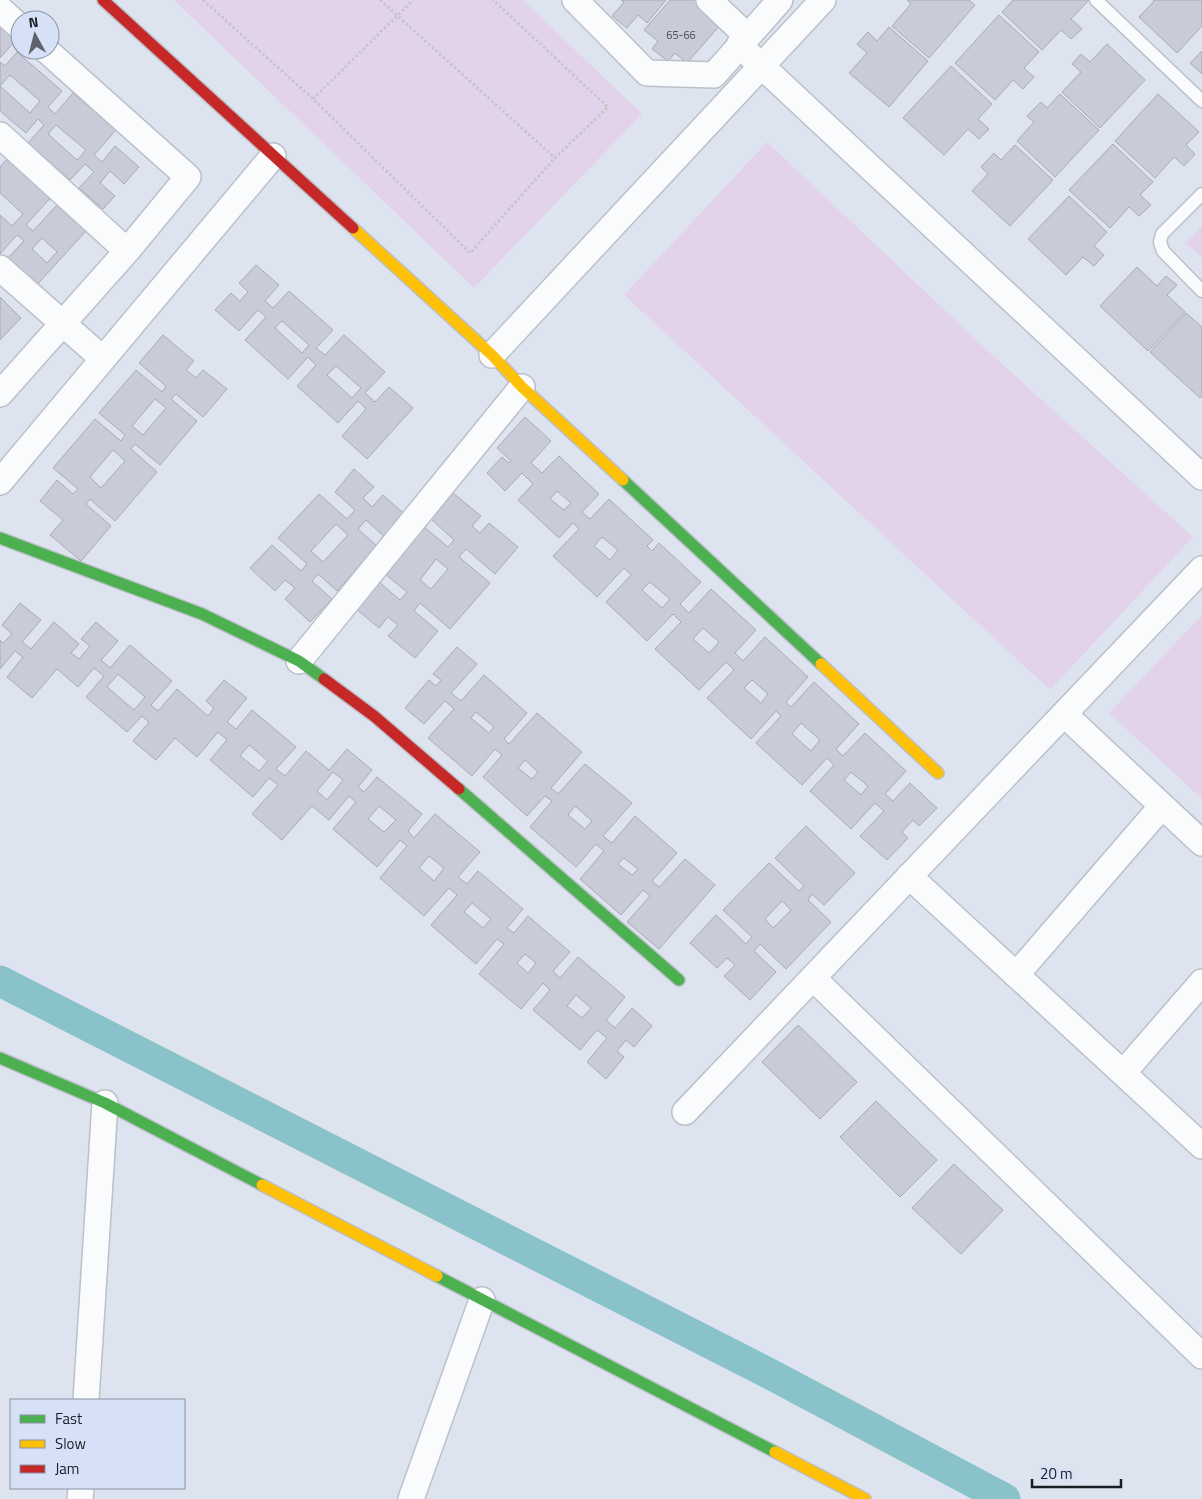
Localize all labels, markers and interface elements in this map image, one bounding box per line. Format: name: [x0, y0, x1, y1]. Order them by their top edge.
north arrow: [10, 10, 60, 60]
text: N: [27, 11, 39, 33]
house number: 65-66: [666, 27, 696, 43]
legend: [10, 1399, 185, 1489]
text: Fast: [55, 1407, 83, 1430]
text: Slow: [55, 1432, 86, 1455]
scale bar: [1032, 1456, 1121, 1488]
text: Jam: [55, 1457, 79, 1480]
text: 20 m: [1040, 1462, 1073, 1485]

